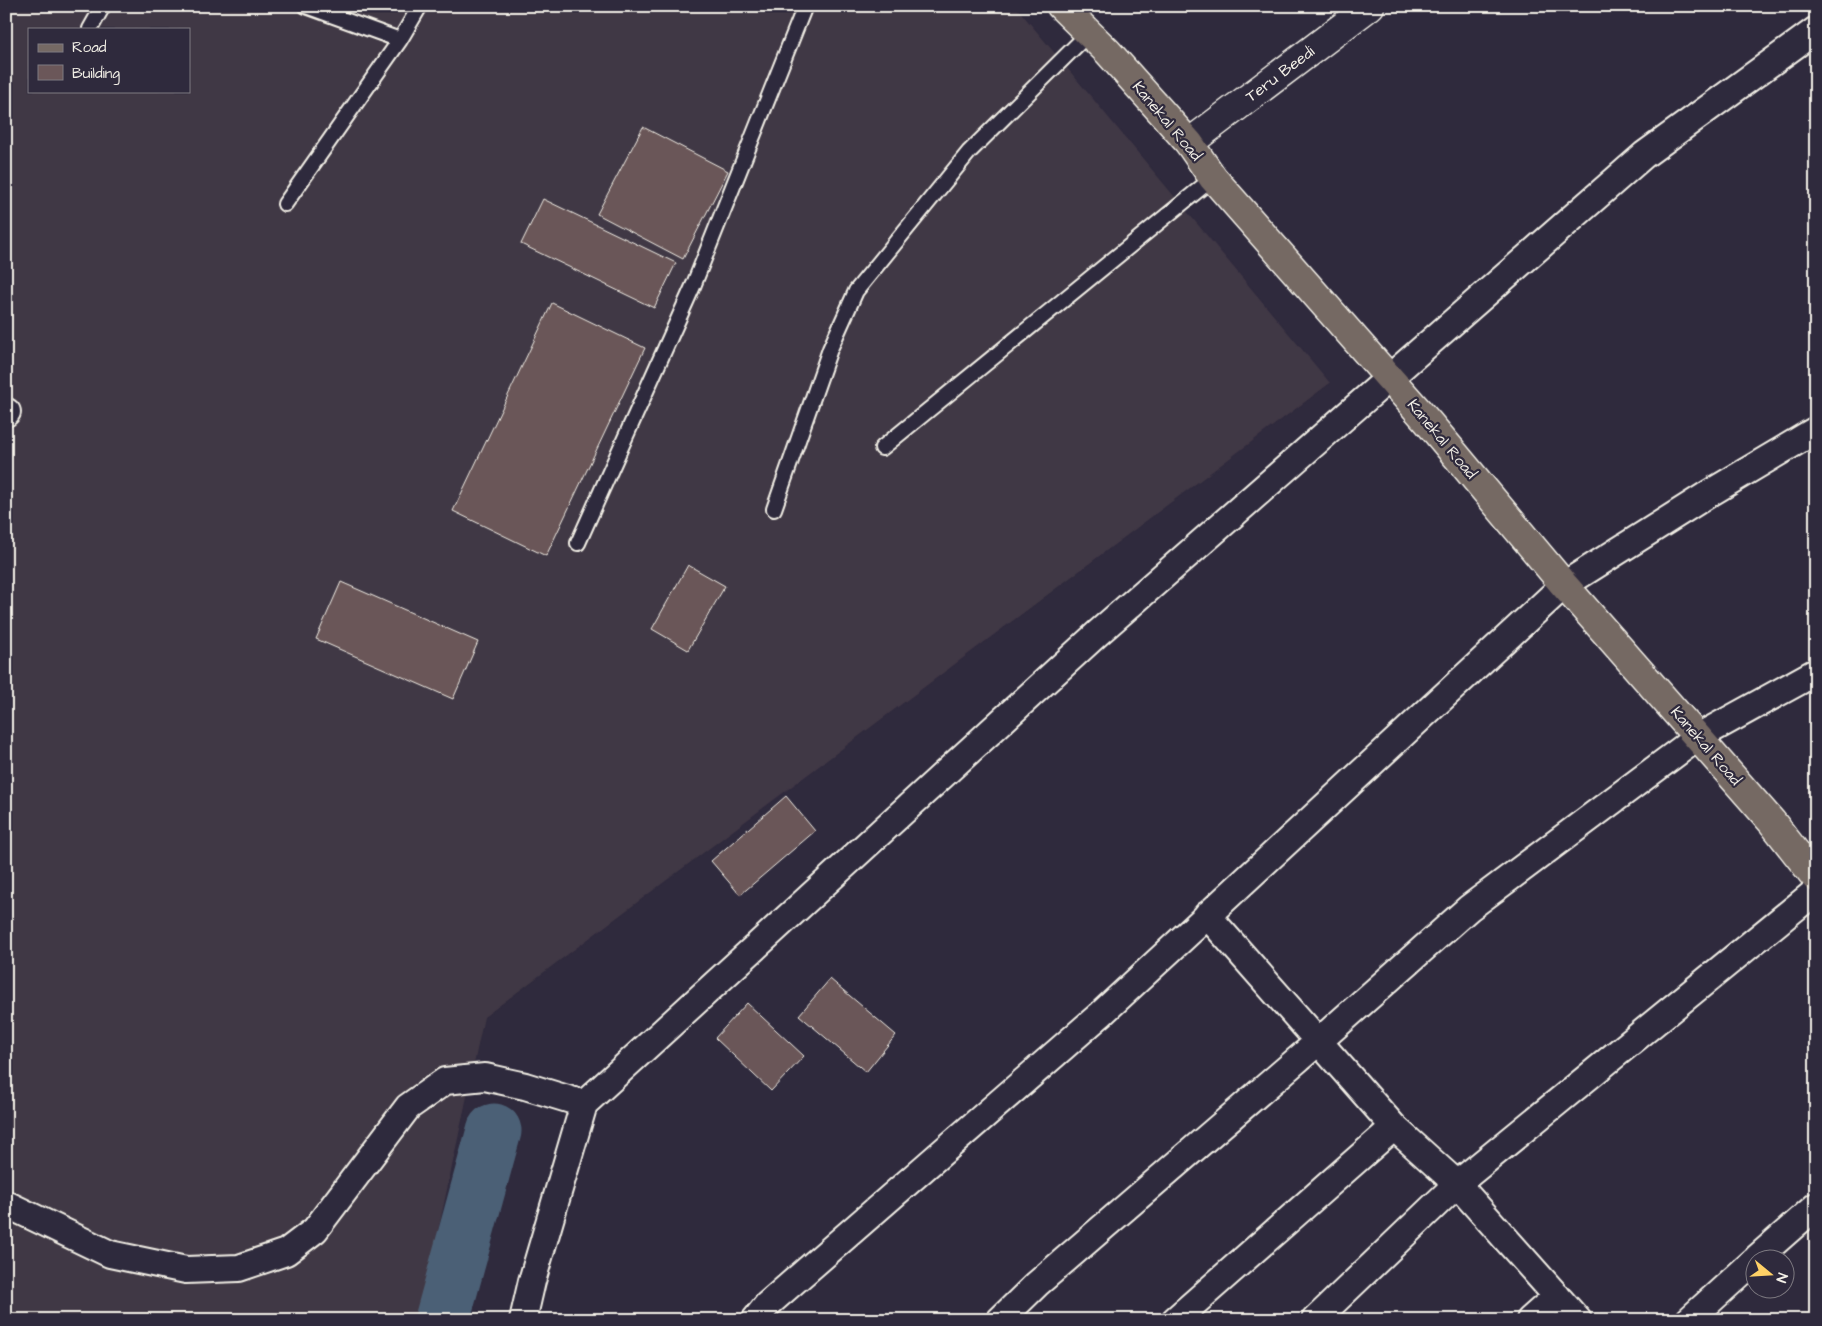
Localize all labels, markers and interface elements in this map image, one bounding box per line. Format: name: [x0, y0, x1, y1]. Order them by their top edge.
legend: [28, 28, 190, 92]
text: Road: [72, 37, 107, 58]
street label: Teru Beedi: [1241, 40, 1320, 107]
text: Building: [72, 63, 120, 85]
street label: Kanekal Road: [1127, 76, 1207, 166]
street label: Kanekal Road: [1402, 394, 1482, 484]
street label: Kanekal Road: [1666, 702, 1746, 790]
north arrow: [1744, 1248, 1794, 1298]
text: N: [1770, 1270, 1792, 1285]

